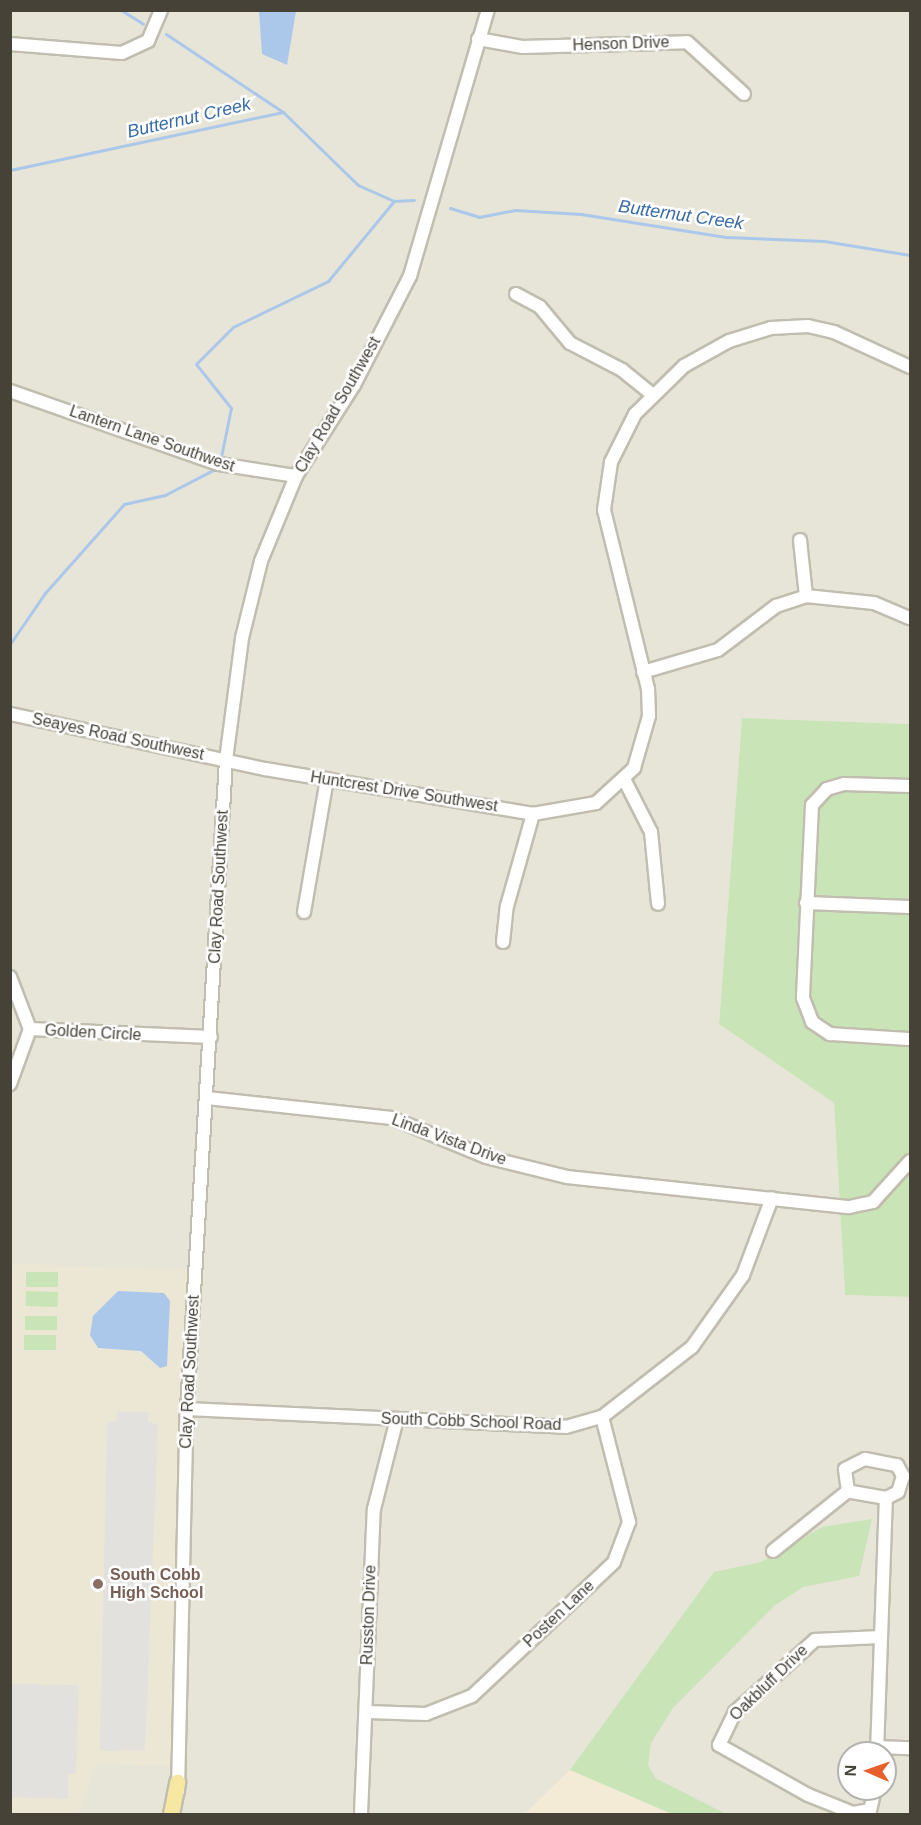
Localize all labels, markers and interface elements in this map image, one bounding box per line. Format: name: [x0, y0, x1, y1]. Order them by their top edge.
street label: Henson Drive: [572, 33, 670, 55]
water label: Butternut Creek: [125, 93, 253, 143]
water label: Butternut Creek: [617, 196, 745, 234]
street label: Clay Road Southwest: [291, 334, 385, 476]
street label: Lantern Lane Southwest: [67, 402, 237, 476]
street label: Seayes Road Southwest: [30, 709, 206, 765]
street label: Huntcrest Drive Southwest: [309, 768, 499, 816]
street label: Clay Road Southwest: [205, 810, 233, 964]
street label: Golden Circle: [44, 1021, 142, 1045]
street label: Linda Vista Drive: [389, 1110, 509, 1170]
street label: Clay Road Southwest: [176, 1295, 204, 1449]
street label: South Cobb School Road: [380, 1409, 562, 1435]
street label: Russton Drive: [358, 1564, 380, 1666]
place label: South Cobb High School: [110, 1565, 203, 1603]
street label: Posten Lane: [520, 1576, 598, 1652]
marker: South Cobb High School: [91, 1577, 105, 1591]
street label: Oakbluff Drive: [726, 1641, 812, 1725]
north arrow: [837, 1741, 897, 1801]
text: N: [842, 1764, 859, 1776]

